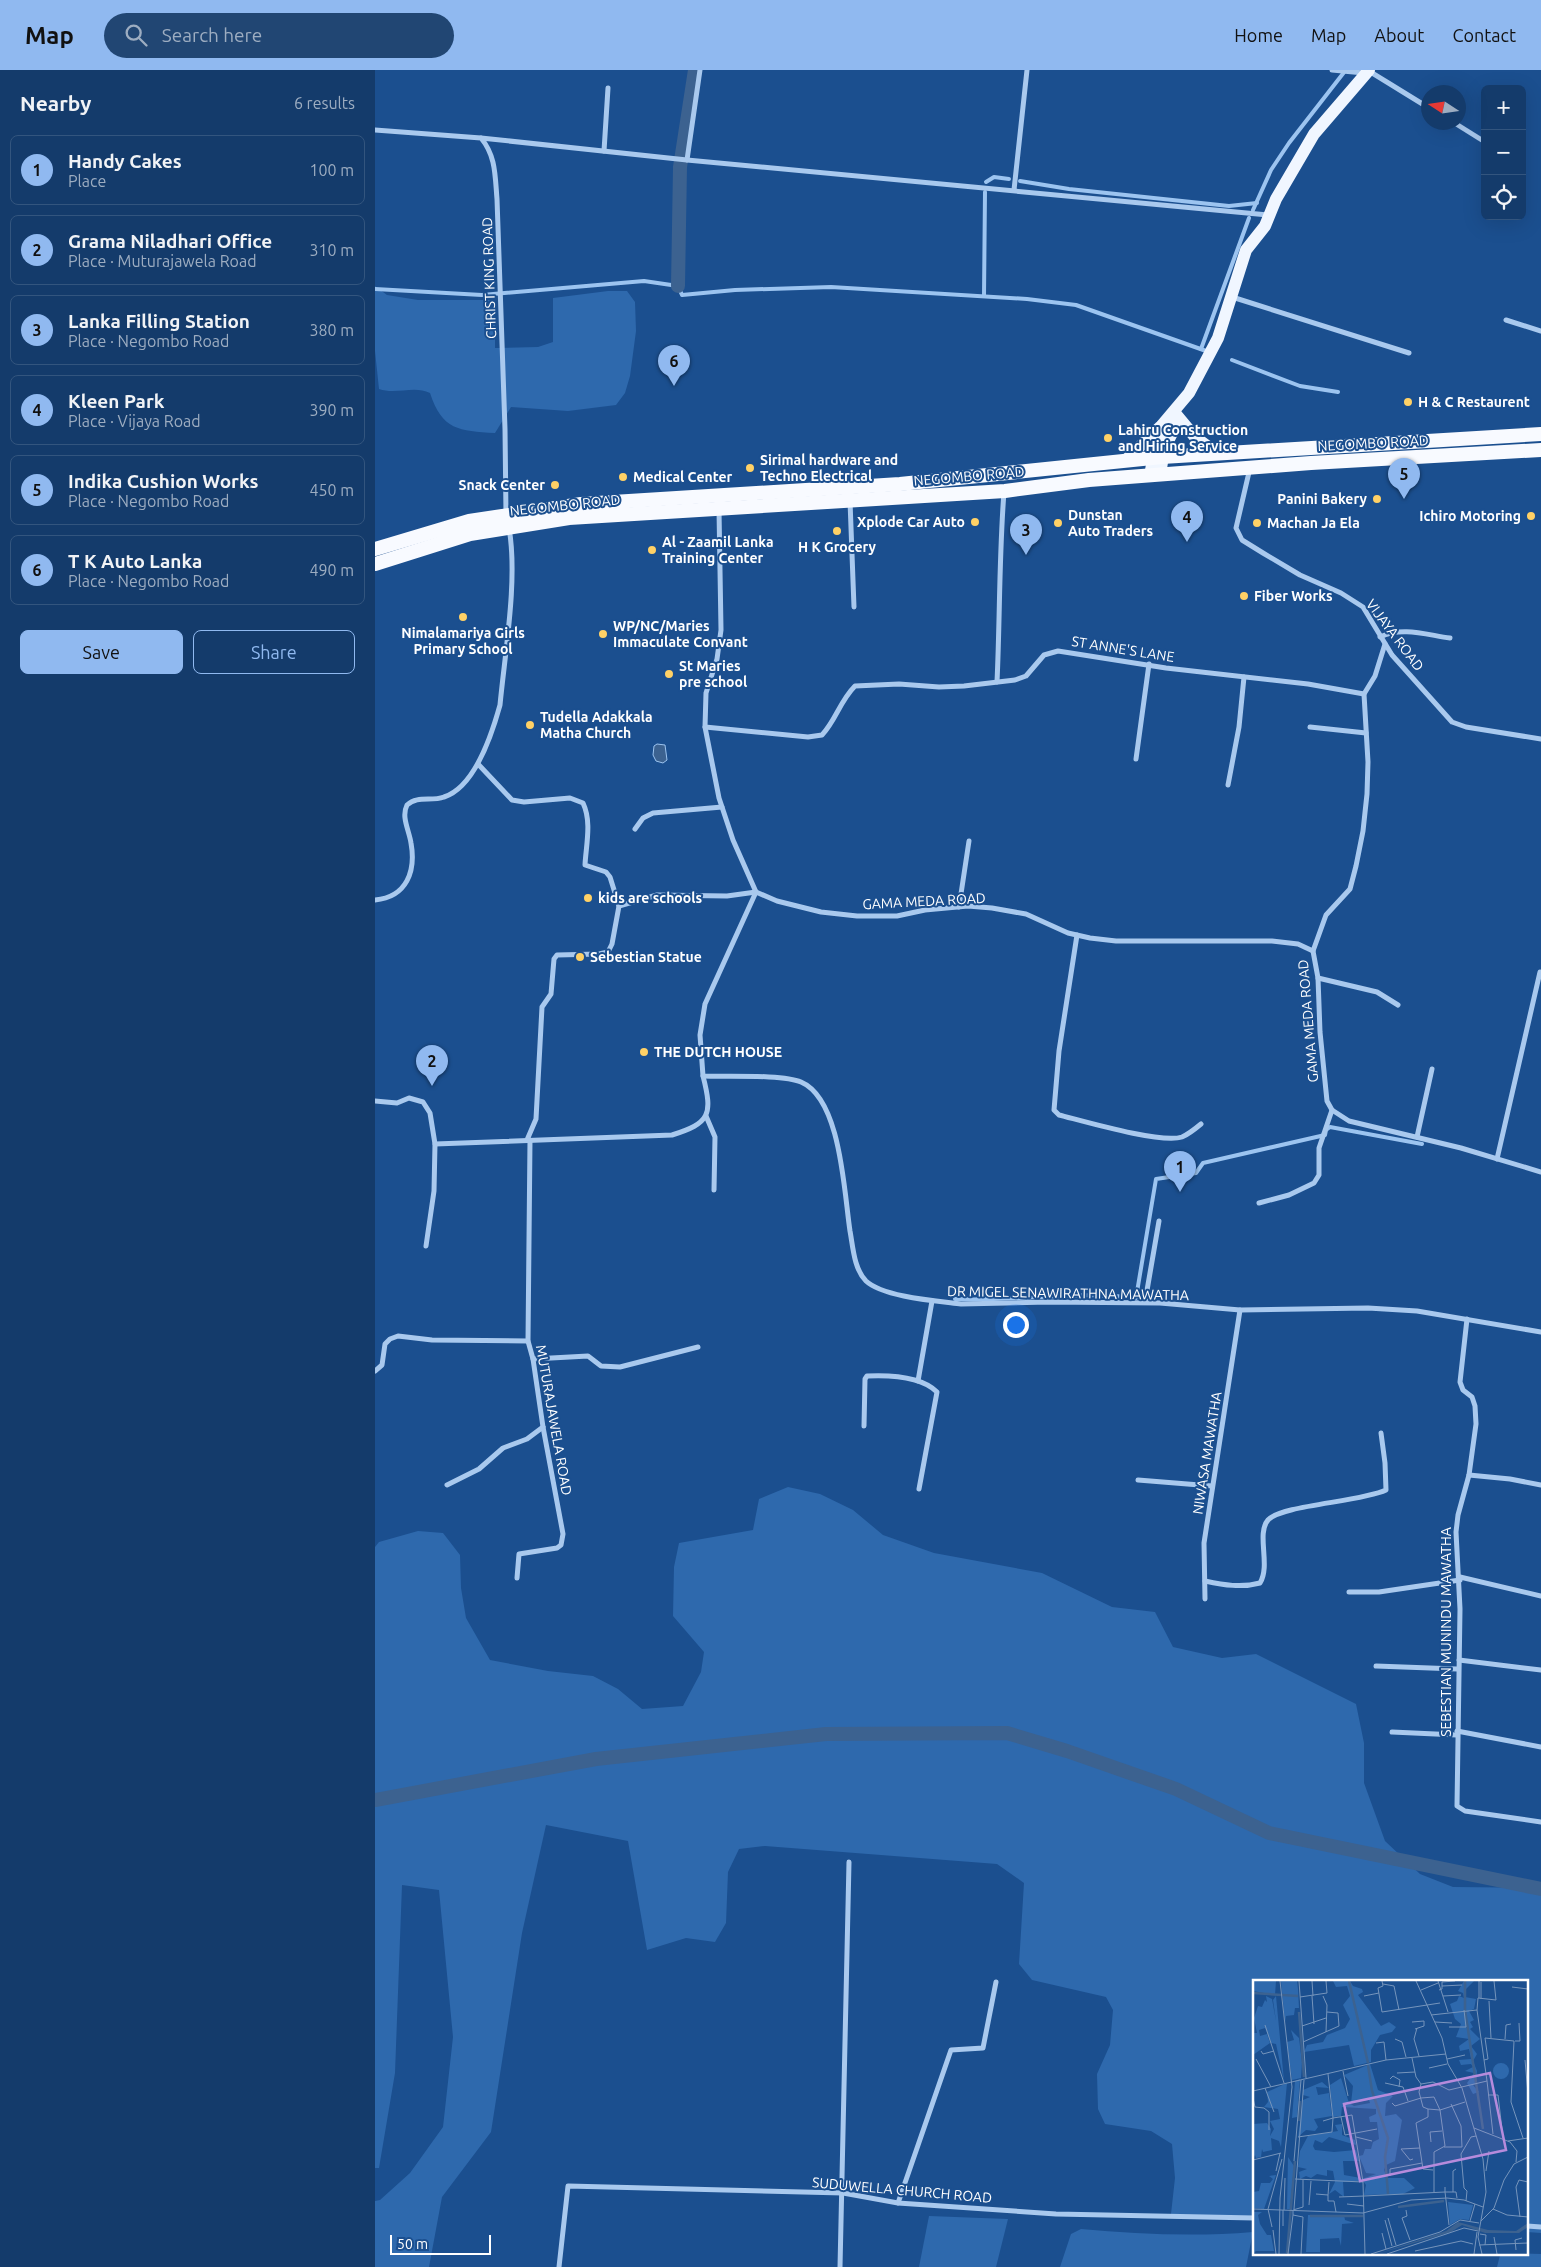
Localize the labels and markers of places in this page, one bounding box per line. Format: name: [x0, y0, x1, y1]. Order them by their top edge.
pin: 6: [658, 345, 690, 386]
place label: H & C Restaurent: [1418, 394, 1530, 410]
marker: H & C Restaurent: [1402, 396, 1414, 408]
place label: Lahiru Construction and Hiring Service: [1118, 422, 1248, 454]
marker: Lahiru Construction and Hiring Service: [1102, 432, 1114, 444]
place label: Sirimal hardware and Techno Electrical: [760, 452, 898, 484]
pin: 5: [1388, 458, 1420, 499]
marker: Sirimal hardware and Techno Electrical: [744, 462, 756, 474]
place label: Medical Center: [633, 469, 733, 485]
marker: Medical Center: [617, 471, 629, 483]
place label: Snack Center: [459, 477, 545, 493]
marker: Snack Center: [549, 479, 561, 491]
place label: Panini Bakery: [1277, 491, 1368, 507]
marker: Panini Bakery: [1371, 493, 1383, 505]
pin: 4: [1171, 501, 1203, 542]
place label: Dunstan Auto Traders: [1068, 507, 1154, 539]
place label: Ichiro Motoring: [1419, 508, 1521, 524]
marker: Ichiro Motoring: [1525, 510, 1537, 522]
place label: Xplode Car Auto: [857, 514, 965, 530]
pin: 3: [1010, 514, 1042, 555]
place label: Machan Ja Ela: [1267, 515, 1360, 531]
marker: Xplode Car Auto: [969, 516, 981, 528]
marker: Dunstan Auto Traders: [1052, 517, 1064, 529]
marker: Machan Ja Ela: [1251, 517, 1263, 529]
marker: H K Grocery: [831, 525, 843, 537]
place label: Al - Zaamil Lanka Training Center: [662, 534, 774, 566]
place label: H K Grocery: [798, 539, 877, 555]
marker: Al - Zaamil Lanka Training Center: [646, 544, 658, 556]
place label: Fiber Works: [1254, 588, 1333, 604]
marker: Fiber Works: [1238, 590, 1250, 602]
marker: Nimalamariya Girls Primary School: [457, 611, 469, 623]
place label: WP/NC/Maries Immaculate Convant: [613, 618, 748, 650]
place label: Nimalamariya Girls Primary School: [401, 625, 525, 657]
marker: WP/NC/Maries Immaculate Convant: [597, 628, 609, 640]
place label: St Maries pre school: [679, 658, 747, 690]
marker: St Maries pre school: [663, 668, 675, 680]
place label: Tudella Adakkala Matha Church: [540, 709, 653, 741]
marker: Tudella Adakkala Matha Church: [524, 719, 536, 731]
place label: kids are schools: [598, 890, 702, 906]
marker: kids are schools: [582, 892, 594, 904]
place label: Sebestian Statue: [590, 949, 702, 965]
marker: Sebestian Statue: [574, 951, 586, 963]
place label: THE DUTCH HOUSE: [654, 1044, 782, 1060]
pin: 2: [416, 1045, 448, 1086]
marker: THE DUTCH HOUSE: [638, 1046, 650, 1058]
pin: 1: [1164, 1151, 1196, 1192]

